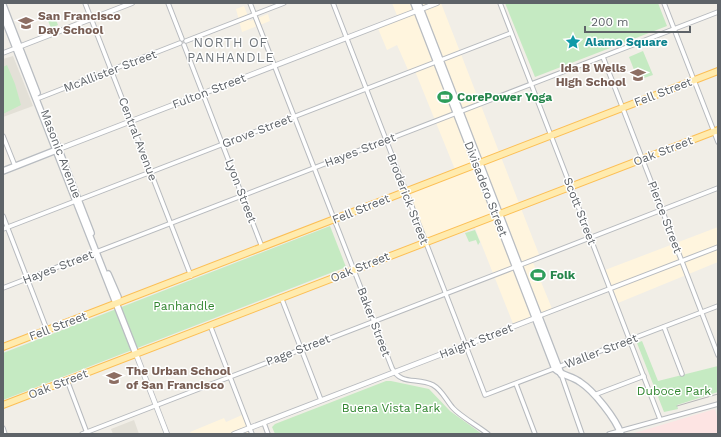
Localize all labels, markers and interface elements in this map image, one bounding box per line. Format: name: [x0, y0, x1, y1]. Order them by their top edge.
scale bar: [585, 8, 690, 34]
place label: San Francisco Day School: [38, 9, 121, 37]
school or university icon: San Francisco Day School: [17, 14, 35, 32]
text: 200 m: [591, 15, 628, 29]
place icon: Alamo Square: [564, 33, 582, 51]
district label: NORTH OF PANHANDLE: [187, 35, 275, 65]
place label: Alamo Square: [585, 35, 668, 49]
street label: McAllister Street: [62, 47, 158, 95]
place label: Ida B Wells High School: [556, 61, 627, 89]
school or university icon: Ida B Wells High School: [629, 66, 647, 84]
street label: Fulton Street: [170, 71, 248, 111]
street label: Fell Street: [632, 75, 694, 109]
sports icon: CorePower Yoga: [436, 88, 454, 106]
place label: CorePower Yoga: [457, 90, 552, 104]
street label: Central Avenue: [116, 95, 160, 183]
street label: Masonic Avenue: [38, 108, 84, 200]
street label: Grove Street: [220, 111, 294, 151]
street label: Hayes Street: [323, 130, 397, 170]
street label: Oak Street: [631, 133, 695, 169]
street label: Divisadero Street: [461, 139, 511, 239]
street label: Broderick Street: [384, 152, 432, 246]
street label: Lyon Street: [222, 157, 260, 225]
street label: Scott Street: [561, 175, 599, 247]
street label: Pierce Street: [645, 179, 685, 255]
street label: Fell Street: [330, 191, 392, 227]
street label: Hayes Street: [21, 247, 95, 287]
street label: Oak Street: [328, 249, 392, 285]
sports icon: Folk: [529, 266, 547, 284]
place label: Folk: [550, 268, 576, 282]
street label: Baker Street: [354, 285, 394, 359]
park label: Panhandle: [153, 299, 215, 313]
street label: Fell Street: [27, 309, 89, 343]
street label: Haight Street: [437, 321, 515, 361]
street label: Page Street: [264, 331, 332, 369]
street label: Waller Street: [563, 331, 639, 371]
place label: The Urban School of San Francisco: [126, 364, 231, 392]
street label: Oak Street: [26, 366, 90, 402]
school or university icon: The Urban School of San Francisco: [105, 369, 123, 387]
park label: Duboce Park: [637, 384, 711, 398]
park label: Buena Vista Park: [342, 401, 440, 415]

